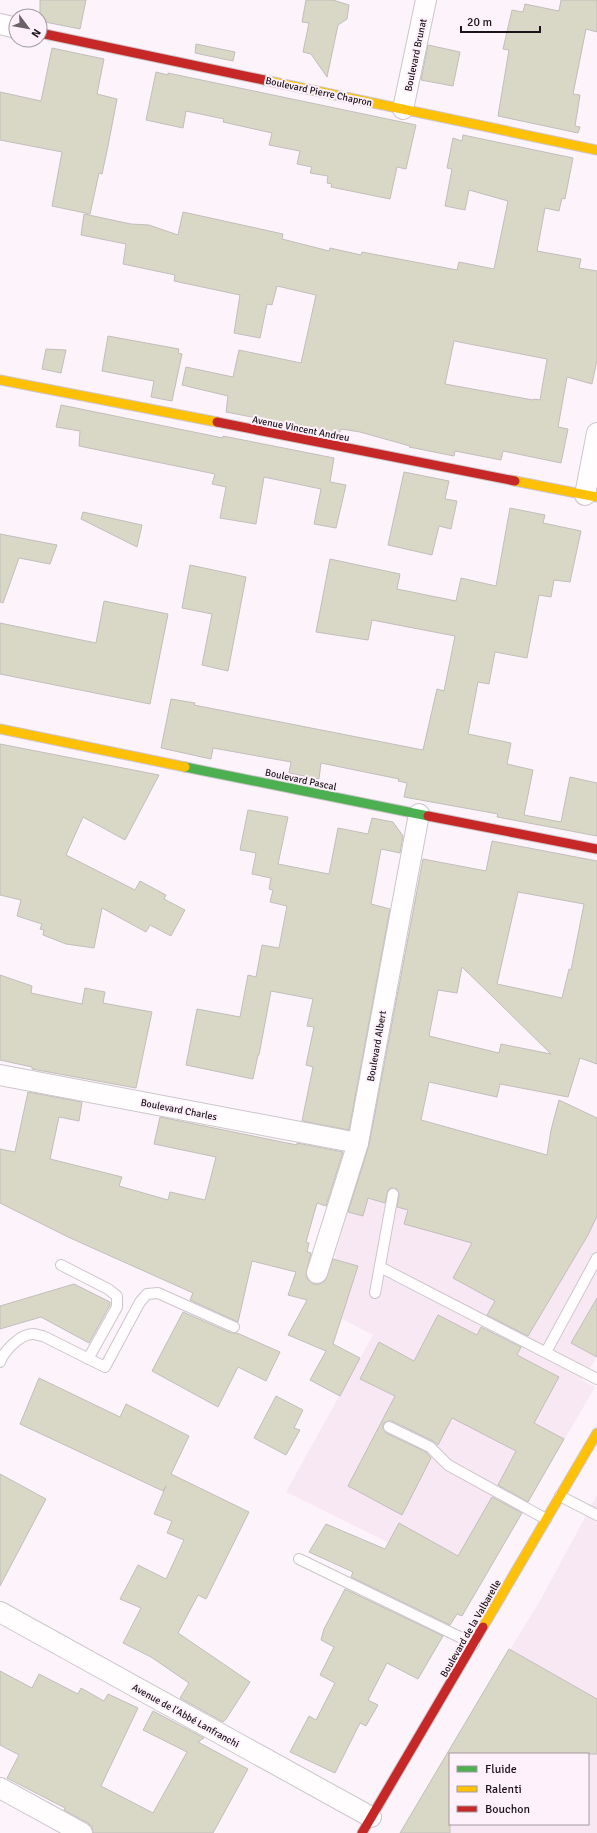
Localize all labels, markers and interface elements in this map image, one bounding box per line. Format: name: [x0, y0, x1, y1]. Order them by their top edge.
north arrow: [8, 8, 48, 48]
scale bar: [461, 8, 540, 34]
text: 20 m: [467, 15, 492, 30]
street label: Boulevard Brunat: [402, 17, 430, 93]
text: N: [29, 26, 44, 40]
street label: Boulevard Pierre Chapron: [264, 75, 373, 109]
street label: Avenue Vincent Andreu: [251, 414, 351, 444]
street label: Boulevard Pascal: [264, 767, 338, 793]
street label: Boulevard Albert: [365, 1009, 389, 1083]
street label: Boulevard Charles: [140, 1097, 219, 1123]
street label: Boulevard de la Valbarelle: [438, 1578, 504, 1679]
street label: Avenue de l'Abbé Lanfranchi: [130, 1681, 241, 1750]
legend: [449, 1753, 589, 1825]
text: Fluide: [485, 1762, 517, 1777]
text: Ralenti: [485, 1782, 522, 1797]
text: Bouchon: [485, 1802, 530, 1817]

